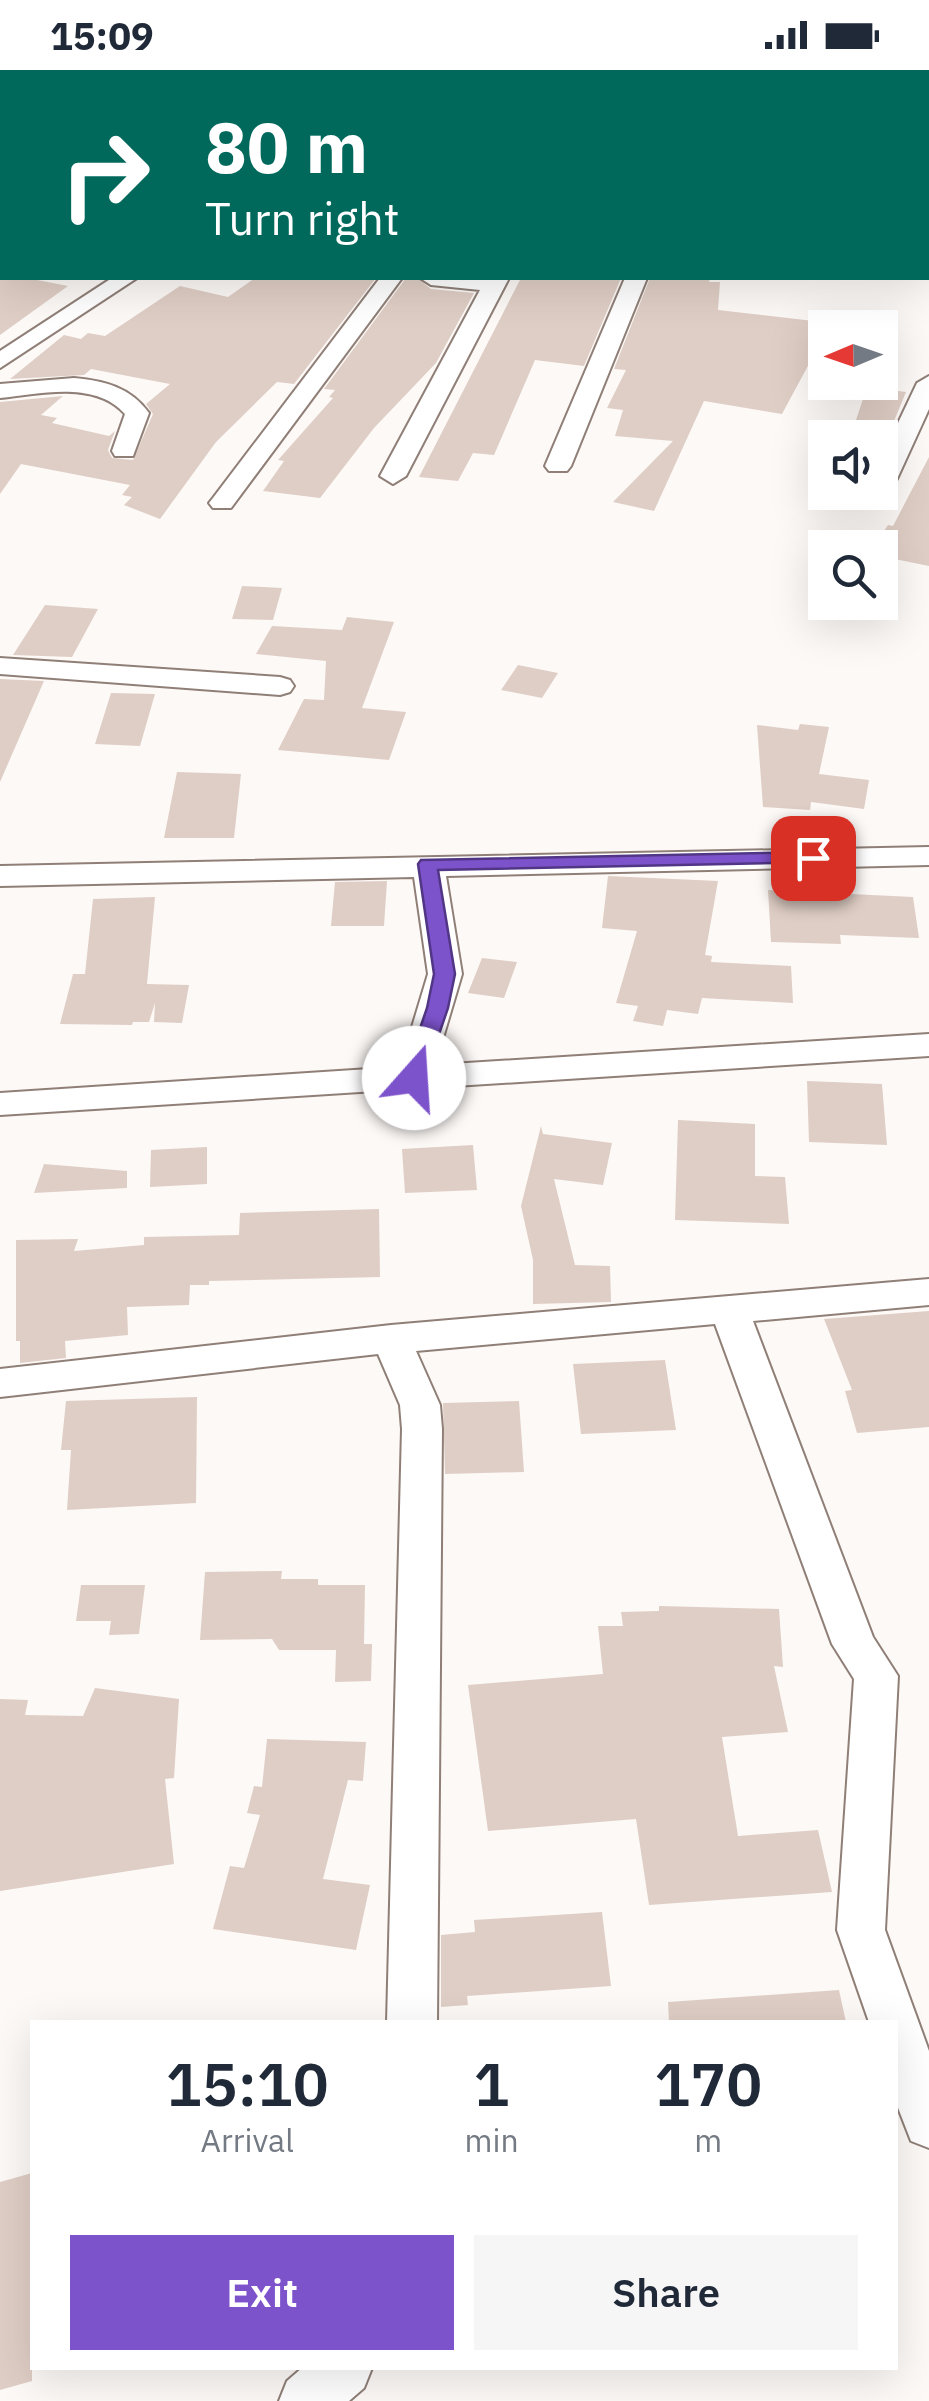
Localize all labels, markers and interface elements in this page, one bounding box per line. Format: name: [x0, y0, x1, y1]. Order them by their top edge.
text: 15:09: [50, 11, 154, 60]
text: 80 m: [205, 101, 368, 192]
icon: right: [40, 110, 170, 240]
text: Turn right: [205, 189, 400, 247]
north arrow: [808, 310, 898, 400]
map controls: [808, 310, 898, 620]
button: sound: [808, 420, 898, 510]
button: search: [808, 530, 898, 620]
pin: [771, 816, 856, 901]
icon: arrive: [786, 831, 841, 886]
position arrow: [362, 1026, 466, 1130]
text: 15:10: [166, 2044, 329, 2123]
text: 1: [474, 2044, 510, 2123]
text: 170: [654, 2044, 762, 2123]
text: Arrival: [201, 2119, 294, 2161]
text: min: [464, 2119, 519, 2161]
text: m: [694, 2119, 722, 2161]
button: Exit: [70, 2235, 454, 2350]
button: Share: [474, 2235, 858, 2350]

